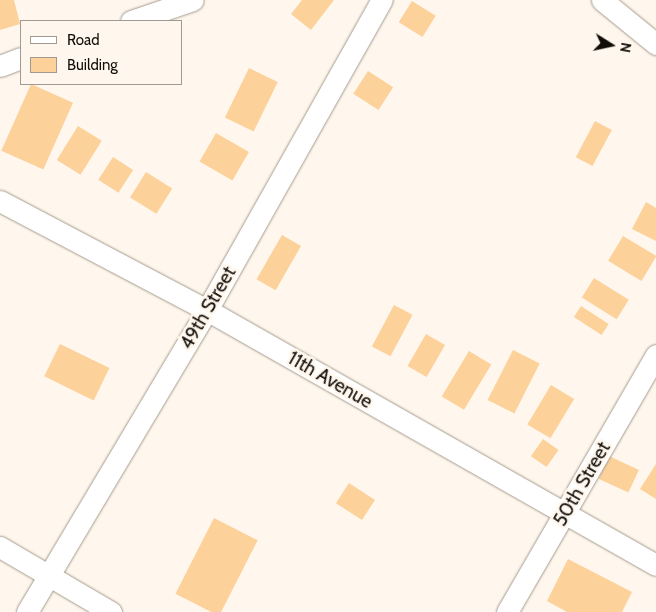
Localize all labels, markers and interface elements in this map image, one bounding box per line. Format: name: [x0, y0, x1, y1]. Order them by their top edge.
legend: [20, 20, 182, 85]
north arrow: [586, 20, 636, 70]
text: Road: [67, 31, 100, 49]
text: N: [616, 41, 635, 54]
text: Building: [67, 56, 118, 74]
street label: 49th Street: [175, 263, 241, 353]
street label: 11th Avenue: [284, 347, 376, 413]
street label: 50th Street: [549, 438, 615, 530]

